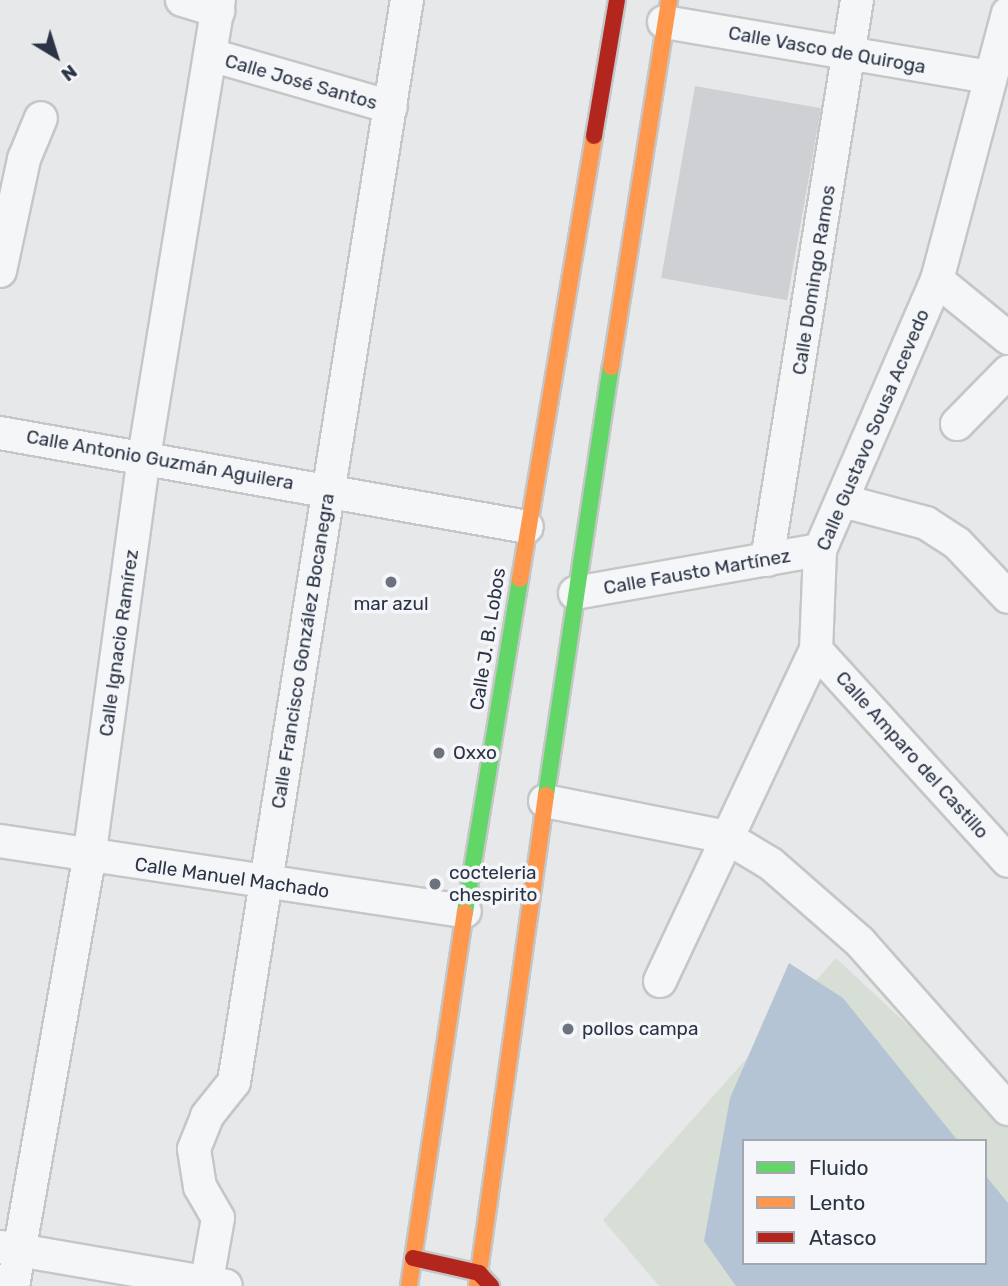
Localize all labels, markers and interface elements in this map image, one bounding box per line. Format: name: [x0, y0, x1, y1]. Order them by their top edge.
north arrow: [21, 21, 91, 91]
street label: Calle Vasco de Quiroga: [726, 21, 928, 79]
street label: Calle José Santos: [222, 49, 380, 115]
text: N: [57, 60, 82, 86]
street label: Calle Domingo Ramos: [788, 183, 840, 377]
street label: Calle Gustavo Sousa Acevedo: [812, 306, 934, 554]
street label: Calle Antonio Guzmán Aguilera: [24, 425, 296, 495]
street label: Calle Francisco González Bocanegra: [267, 492, 339, 810]
street label: Calle Fausto Martínez: [602, 544, 792, 600]
street label: Calle Ignacio Ramírez: [95, 548, 143, 738]
street label: Calle J. B. Lobos: [465, 566, 511, 712]
marker: mar azul: [383, 574, 399, 590]
place label: mar azul: [353, 593, 429, 615]
street label: Calle Amparo del Castillo: [831, 666, 993, 844]
place label: Oxxo: [453, 742, 497, 764]
marker: Oxxo: [431, 745, 447, 761]
street label: Calle Manuel Machado: [133, 853, 331, 903]
place label: cocteleria chespirito: [449, 862, 537, 906]
marker: cocteleria chespirito: [427, 876, 443, 892]
place label: pollos campa: [582, 1018, 698, 1040]
marker: pollos campa: [560, 1021, 576, 1037]
legend: [742, 1139, 987, 1265]
text: Fluido: [809, 1155, 869, 1180]
text: Lento: [809, 1190, 865, 1215]
text: Atasco: [809, 1225, 877, 1250]

